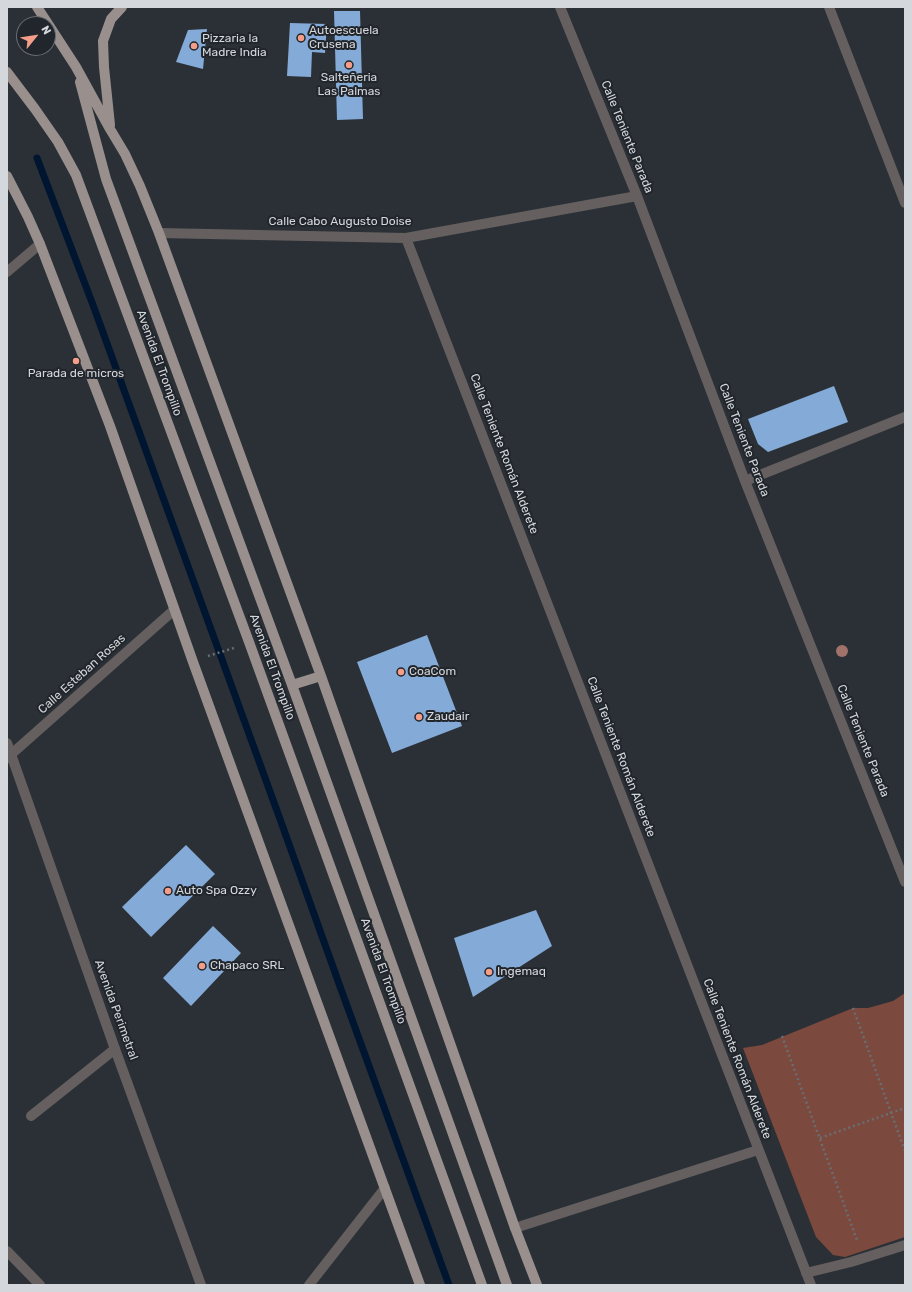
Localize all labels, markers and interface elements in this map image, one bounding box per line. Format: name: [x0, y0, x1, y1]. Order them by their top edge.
north arrow: [16, 16, 56, 56]
text: N: [38, 24, 54, 37]
place label: Autoescuela Crusena: [309, 24, 379, 52]
place label: Pizzaria la Madre India: [202, 32, 267, 60]
marker: Autoescuela Crusena: [296, 33, 306, 43]
marker: Pizzaria la Madre India: [189, 41, 199, 51]
marker: Salteñeria Las Palmas: [344, 60, 354, 70]
place label: Salteñeria Las Palmas: [318, 71, 380, 99]
street label: Calle Teniente Parada: [598, 79, 656, 195]
street label: Calle Cabo Augusto Doise: [269, 215, 411, 229]
street label: Avenida El Trompillo: [133, 308, 185, 418]
marker: Parada de micros: [71, 356, 81, 366]
place label: Parada de micros: [28, 367, 124, 381]
street label: Calle Teniente Román Alderete: [467, 372, 541, 536]
street label: Calle Teniente Parada: [716, 381, 772, 499]
street label: Avenida El Trompillo: [246, 612, 298, 722]
street label: Calle Esteban Rosas: [35, 631, 129, 717]
place label: CoaCom: [409, 665, 456, 679]
marker: CoaCom: [396, 667, 406, 677]
street label: Calle Teniente Román Alderete: [584, 675, 658, 839]
street label: Calle Teniente Parada: [834, 683, 892, 799]
place label: Zaudair: [427, 710, 469, 724]
marker: Zaudair: [414, 712, 424, 722]
place label: Auto Spa Ozzy: [176, 884, 257, 898]
marker: Auto Spa Ozzy: [163, 886, 173, 896]
street label: Avenida El Trompillo: [357, 916, 409, 1026]
street label: Avenida Perimetral: [91, 958, 141, 1062]
place label: Chapaco SRL: [210, 959, 284, 973]
marker: Chapaco SRL: [197, 961, 207, 971]
place label: Ingemaq: [497, 965, 546, 979]
marker: Ingemaq: [484, 967, 494, 977]
street label: Calle Teniente Román Alderete: [700, 977, 774, 1141]

